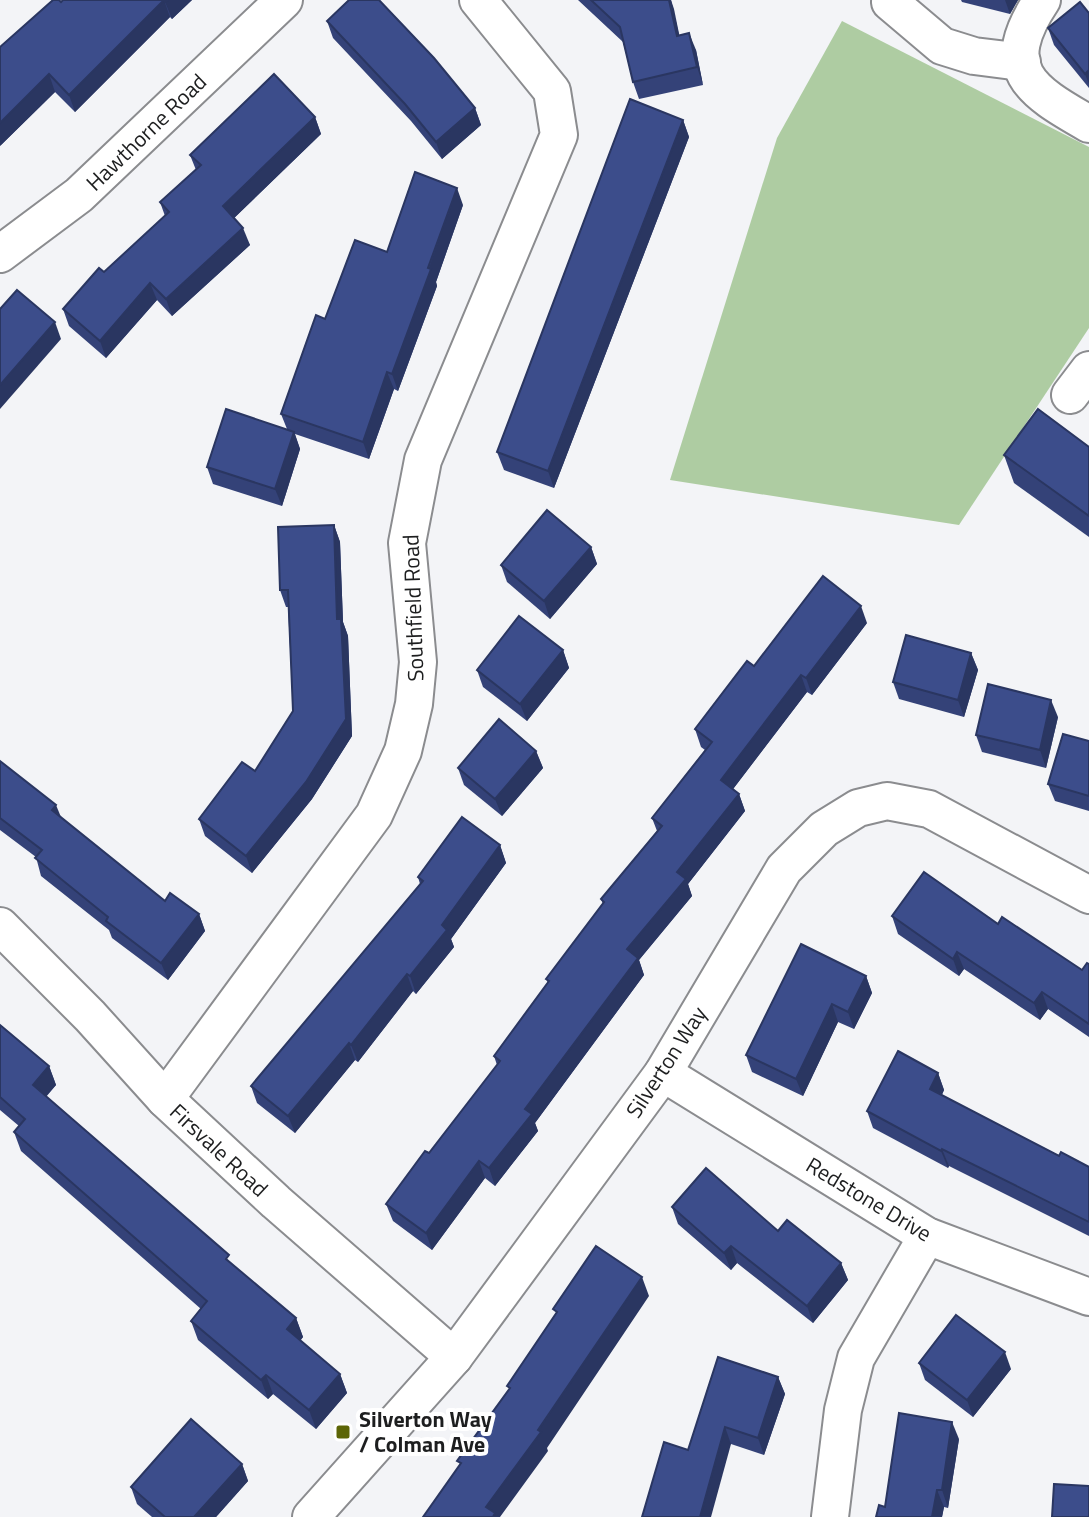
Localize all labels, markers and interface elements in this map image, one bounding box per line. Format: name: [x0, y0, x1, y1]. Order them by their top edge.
street label: Hawthorne Road: [78, 65, 214, 199]
street label: Southfield Road: [393, 534, 433, 682]
street label: Silverton Way: [617, 999, 715, 1125]
street label: Firsvale Road: [162, 1095, 276, 1205]
street label: Redstone Drive: [800, 1148, 938, 1250]
place label: Silverton Way / Colman Ave: [359, 1402, 492, 1461]
marker: Silverton Way / Colman Ave: [334, 1423, 352, 1441]

